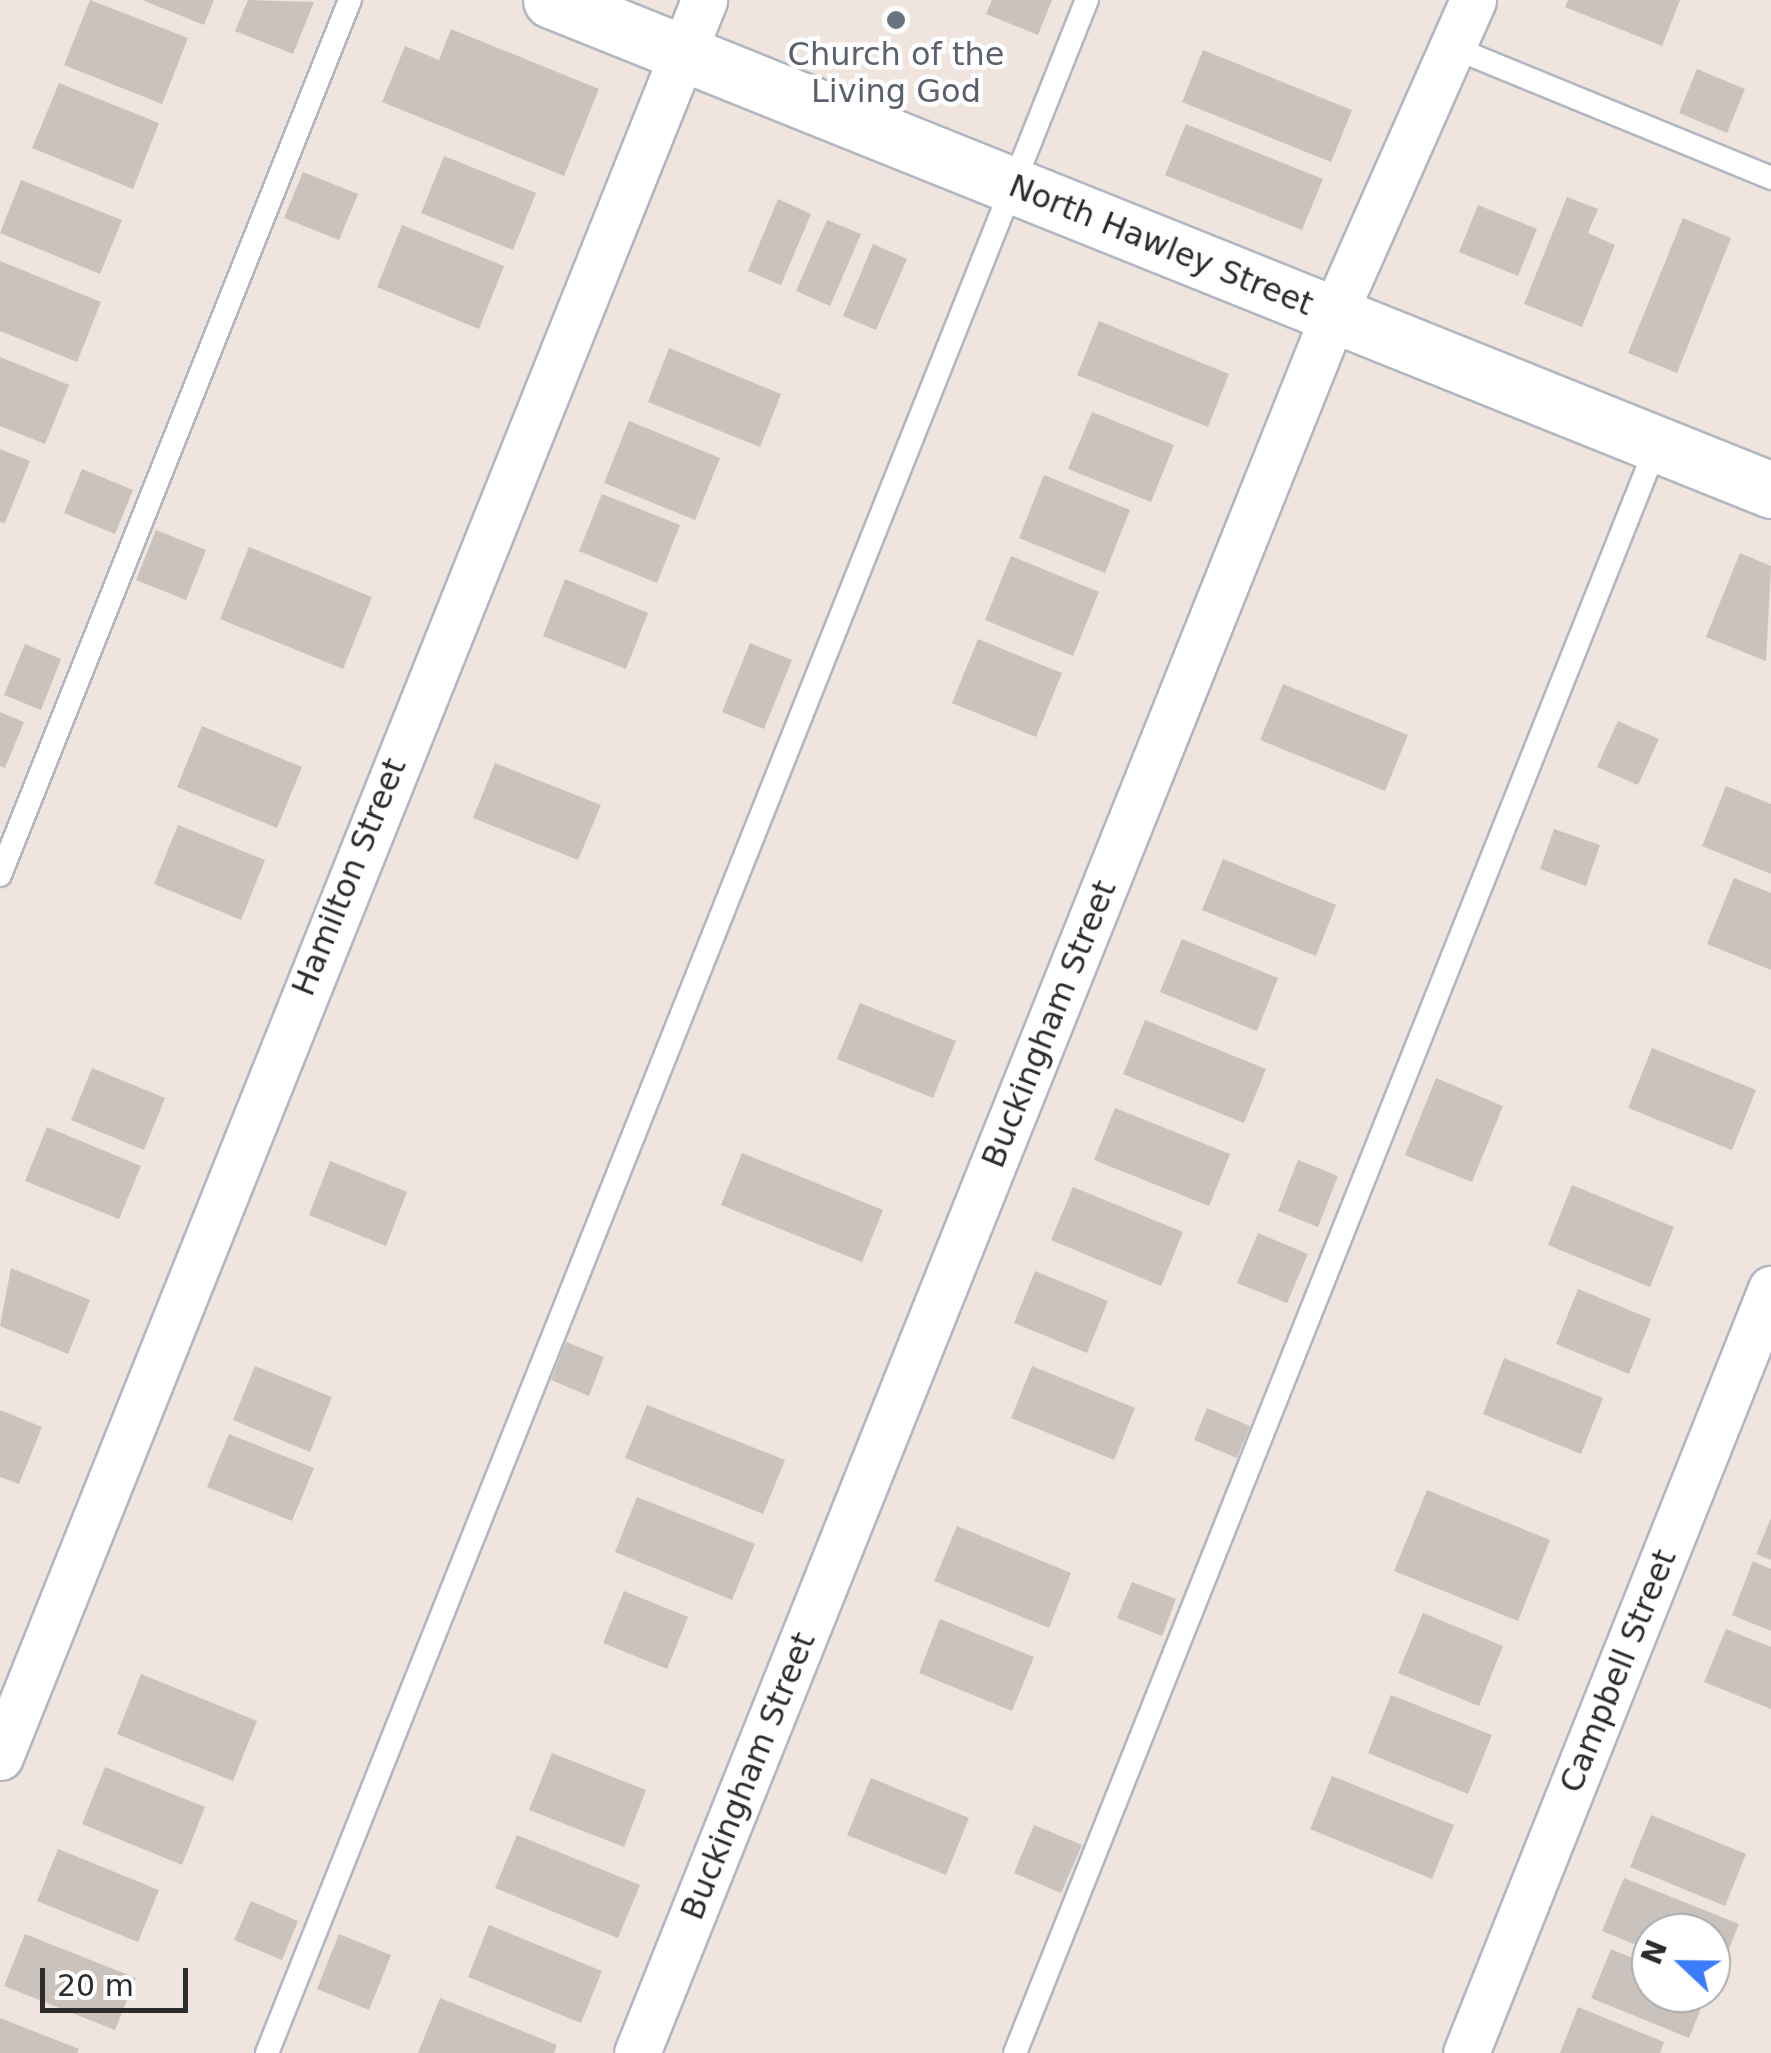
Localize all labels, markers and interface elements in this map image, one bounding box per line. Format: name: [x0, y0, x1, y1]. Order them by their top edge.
marker: Church of the Living God: [885, 9, 907, 31]
place label: Church of the Living God: [788, 36, 1004, 111]
street label: North Hawley Street: [1003, 166, 1319, 324]
street label: Hamilton Street: [284, 753, 414, 1001]
street label: Buckingham Street: [974, 875, 1124, 1173]
street label: Campbell Street: [1552, 1544, 1684, 1798]
street label: Buckingham Street: [673, 1627, 823, 1925]
north arrow: [1631, 1913, 1731, 2013]
text: N: [1635, 1935, 1674, 1969]
scale bar: [45, 1948, 192, 2010]
text: 20 m: [57, 1968, 134, 2003]

